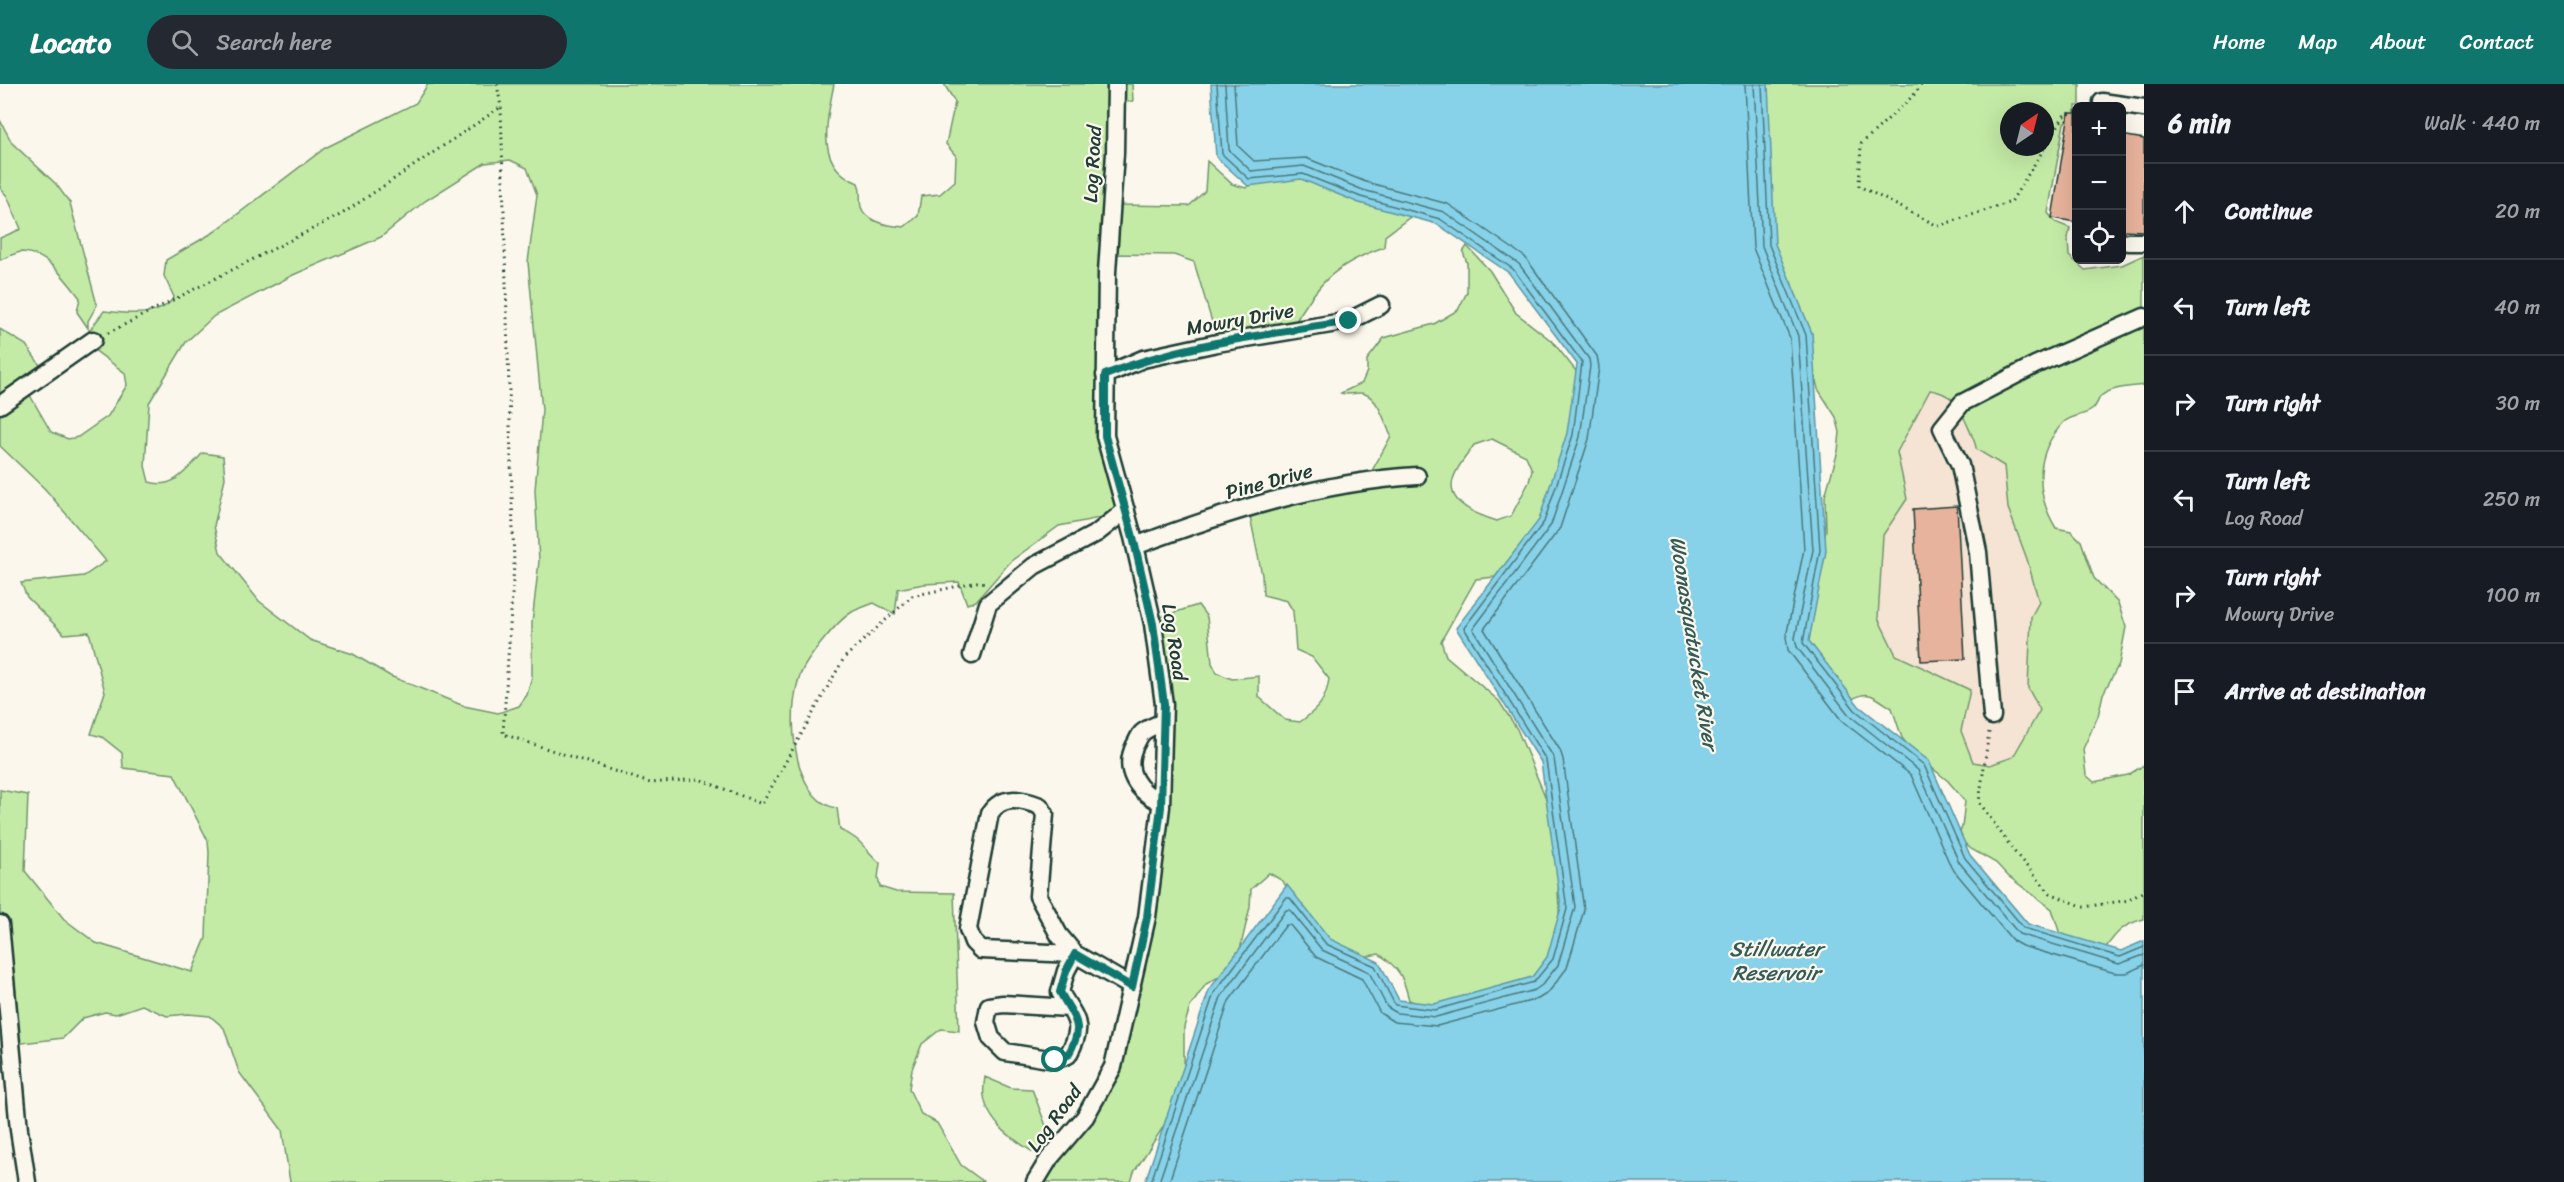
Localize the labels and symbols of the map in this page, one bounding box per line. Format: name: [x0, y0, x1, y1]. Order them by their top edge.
north arrow: [2000, 102, 2054, 156]
street label: Log Road: [1073, 123, 1112, 204]
street label: Mowry Drive: [1183, 293, 1297, 346]
route end: [1335, 307, 1361, 333]
street label: Pine Drive: [1222, 453, 1317, 510]
water label: Woonasquatucket River: [1658, 534, 1730, 756]
street label: Log Road: [1151, 601, 1198, 685]
water label: Stillwater Reservoir: [1729, 930, 1826, 992]
route start: [1041, 1046, 1067, 1072]
street label: Log Road: [1017, 1075, 1092, 1160]

